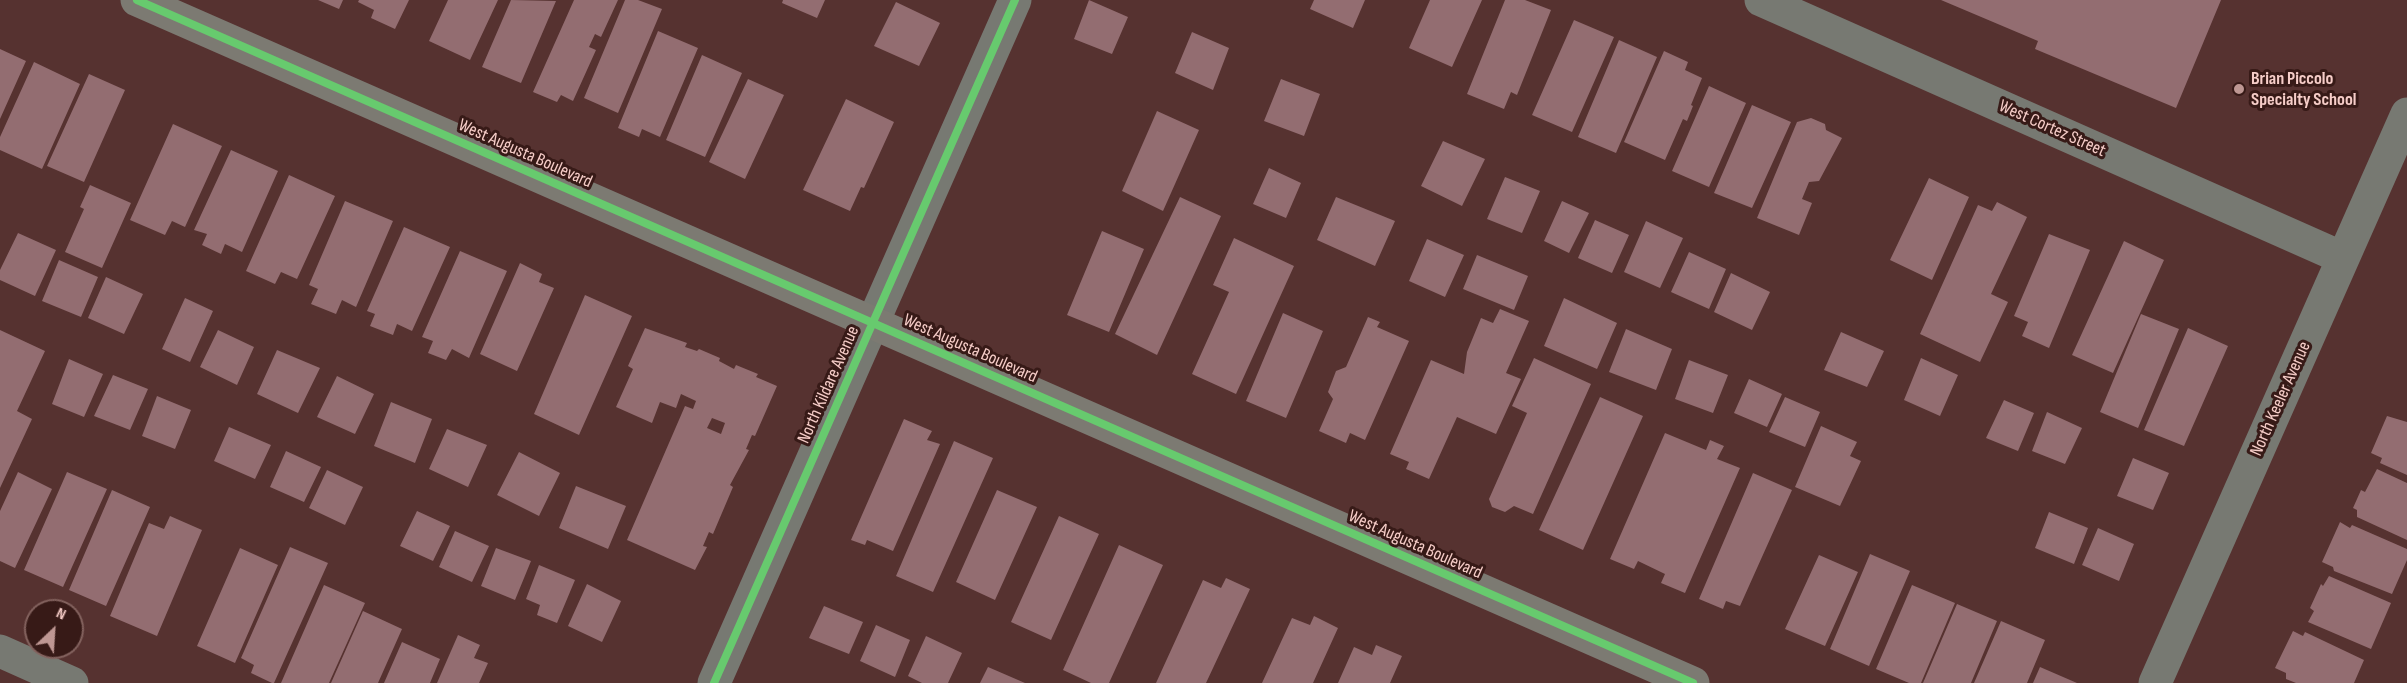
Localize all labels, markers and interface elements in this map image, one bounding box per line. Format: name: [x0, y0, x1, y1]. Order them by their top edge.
place label: Brian Piccolo Specialty School: [2251, 68, 2356, 110]
marker: Brian Piccolo Specialty School: [2232, 82, 2246, 96]
street label: West Cortez Street: [1995, 96, 2109, 162]
street label: West Augusta Boulevard: [455, 115, 595, 193]
street label: West Augusta Boulevard: [900, 310, 1040, 388]
street label: North Kildare Avenue: [793, 323, 865, 447]
street label: North Keeler Avenue: [2246, 338, 2316, 460]
street label: West Augusta Boulevard: [1345, 506, 1485, 584]
north arrow: [24, 599, 84, 659]
text: N: [53, 604, 69, 624]

